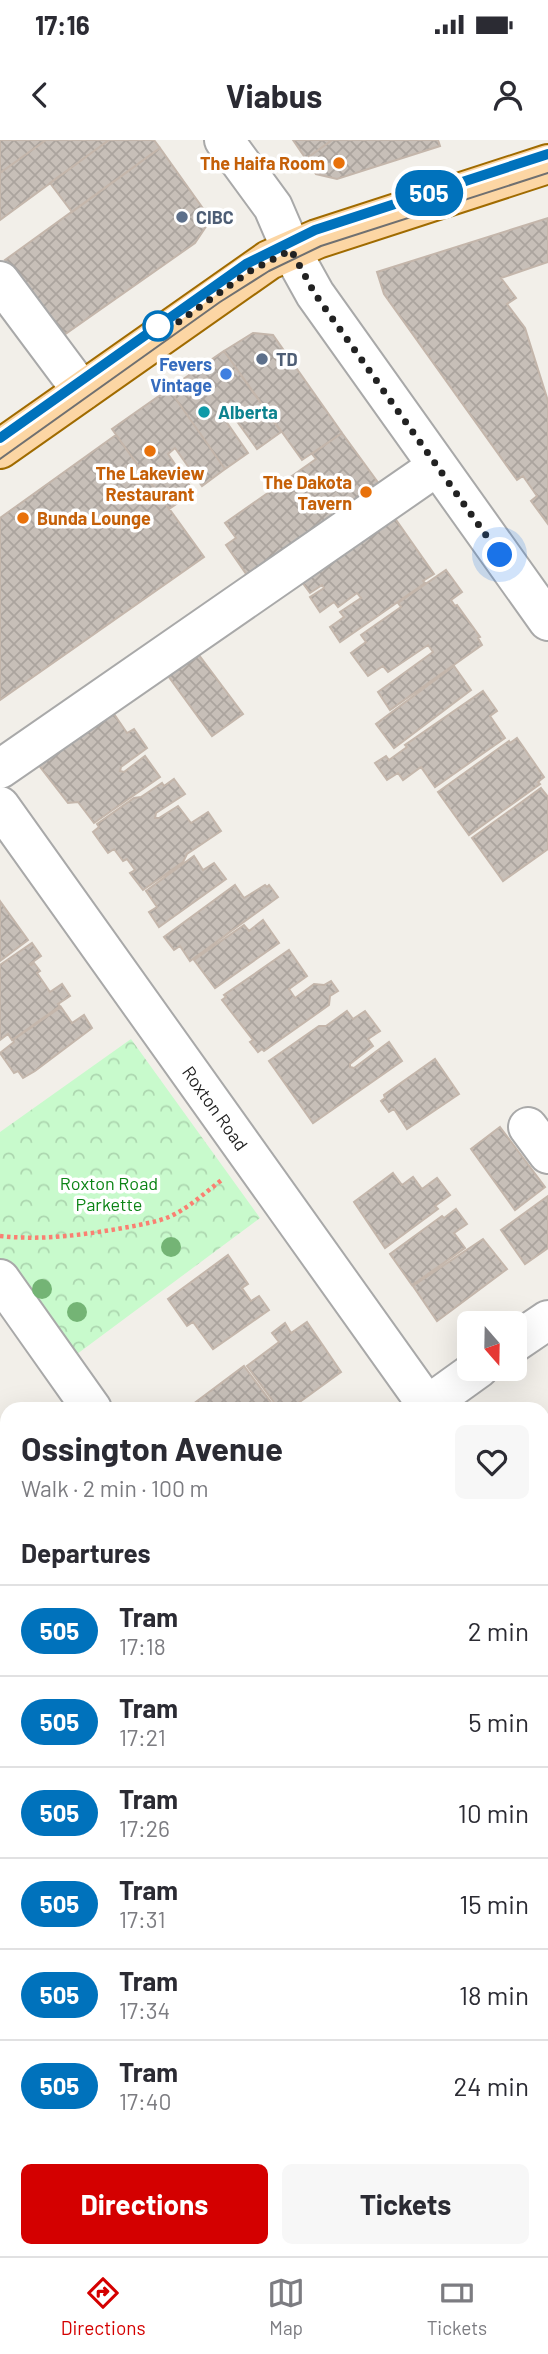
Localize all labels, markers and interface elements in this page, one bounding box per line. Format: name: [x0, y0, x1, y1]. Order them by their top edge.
text: 17:16: [35, 9, 90, 40]
icon: back: [21, 76, 59, 114]
text: Viabus: [226, 76, 322, 114]
icon: person: [489, 76, 527, 114]
place label: The Haifa Room: [200, 152, 325, 174]
marker: The Haifa Room: [331, 155, 347, 171]
line badge: 505: [389, 170, 469, 216]
text: 505: [409, 178, 449, 207]
place label: CIBC: [196, 206, 234, 228]
marker: CIBC: [174, 209, 190, 225]
unlabelled marker: [143, 311, 173, 341]
place label: TD: [276, 348, 298, 370]
marker: TD: [254, 351, 270, 367]
place label: Fevers Vintage: [150, 353, 212, 396]
marker: Fevers Vintage: [218, 366, 234, 382]
place label: Alberta: [218, 401, 278, 423]
marker: Alberta: [196, 404, 212, 420]
marker: The Lakeview Restaurant: [142, 443, 158, 459]
place label: The Lakeview Restaurant: [95, 462, 205, 505]
place label: The Dakota Tavern: [263, 471, 352, 514]
marker: The Dakota Tavern: [358, 484, 374, 500]
place label: Bunda Lounge: [37, 507, 151, 529]
marker: Bunda Lounge: [15, 510, 31, 526]
your location: [482, 537, 517, 572]
street label: Roxton Road: [178, 1062, 253, 1155]
park label: Roxton Road Parkette: [60, 1172, 158, 1215]
north arrow: [457, 1311, 527, 1381]
map controls: [457, 1311, 527, 1381]
button: heart: [455, 1425, 529, 1499]
text: Ossington Avenue: [21, 1428, 283, 1468]
text: Walk · 2 min · 100 m: [21, 1474, 209, 1502]
text: Departures: [21, 1537, 151, 1568]
text: Tram: [119, 1601, 178, 1632]
text: 2 min: [468, 1615, 529, 1646]
text: 505: [40, 1616, 79, 1645]
text: 17:18: [119, 1632, 166, 1660]
text: Tram: [119, 1692, 178, 1723]
text: 5 min: [468, 1706, 529, 1737]
text: 505: [40, 1707, 79, 1736]
text: 17:21: [119, 1723, 166, 1751]
text: Tram: [119, 1783, 178, 1814]
text: 10 min: [458, 1797, 529, 1828]
text: 505: [40, 1798, 79, 1827]
text: 17:26: [119, 1814, 170, 1842]
text: Tram: [119, 1874, 178, 1905]
text: 15 min: [459, 1888, 529, 1919]
text: 505: [40, 1889, 79, 1918]
text: 17:31: [119, 1905, 165, 1933]
text: Tram: [119, 1965, 178, 1996]
text: 18 min: [459, 1979, 529, 2010]
text: 505: [40, 1980, 79, 2009]
text: 17:34: [119, 1996, 170, 2024]
text: Tram: [119, 2056, 178, 2087]
text: 24 min: [453, 2070, 529, 2101]
text: 505: [40, 2071, 79, 2100]
text: 17:40: [119, 2087, 171, 2115]
button: Directions: [21, 2164, 268, 2244]
button: Tickets: [282, 2164, 529, 2244]
tab: Directions: [61, 2274, 146, 2339]
tab: Map: [267, 2274, 305, 2339]
tab: Tickets: [427, 2274, 487, 2339]

